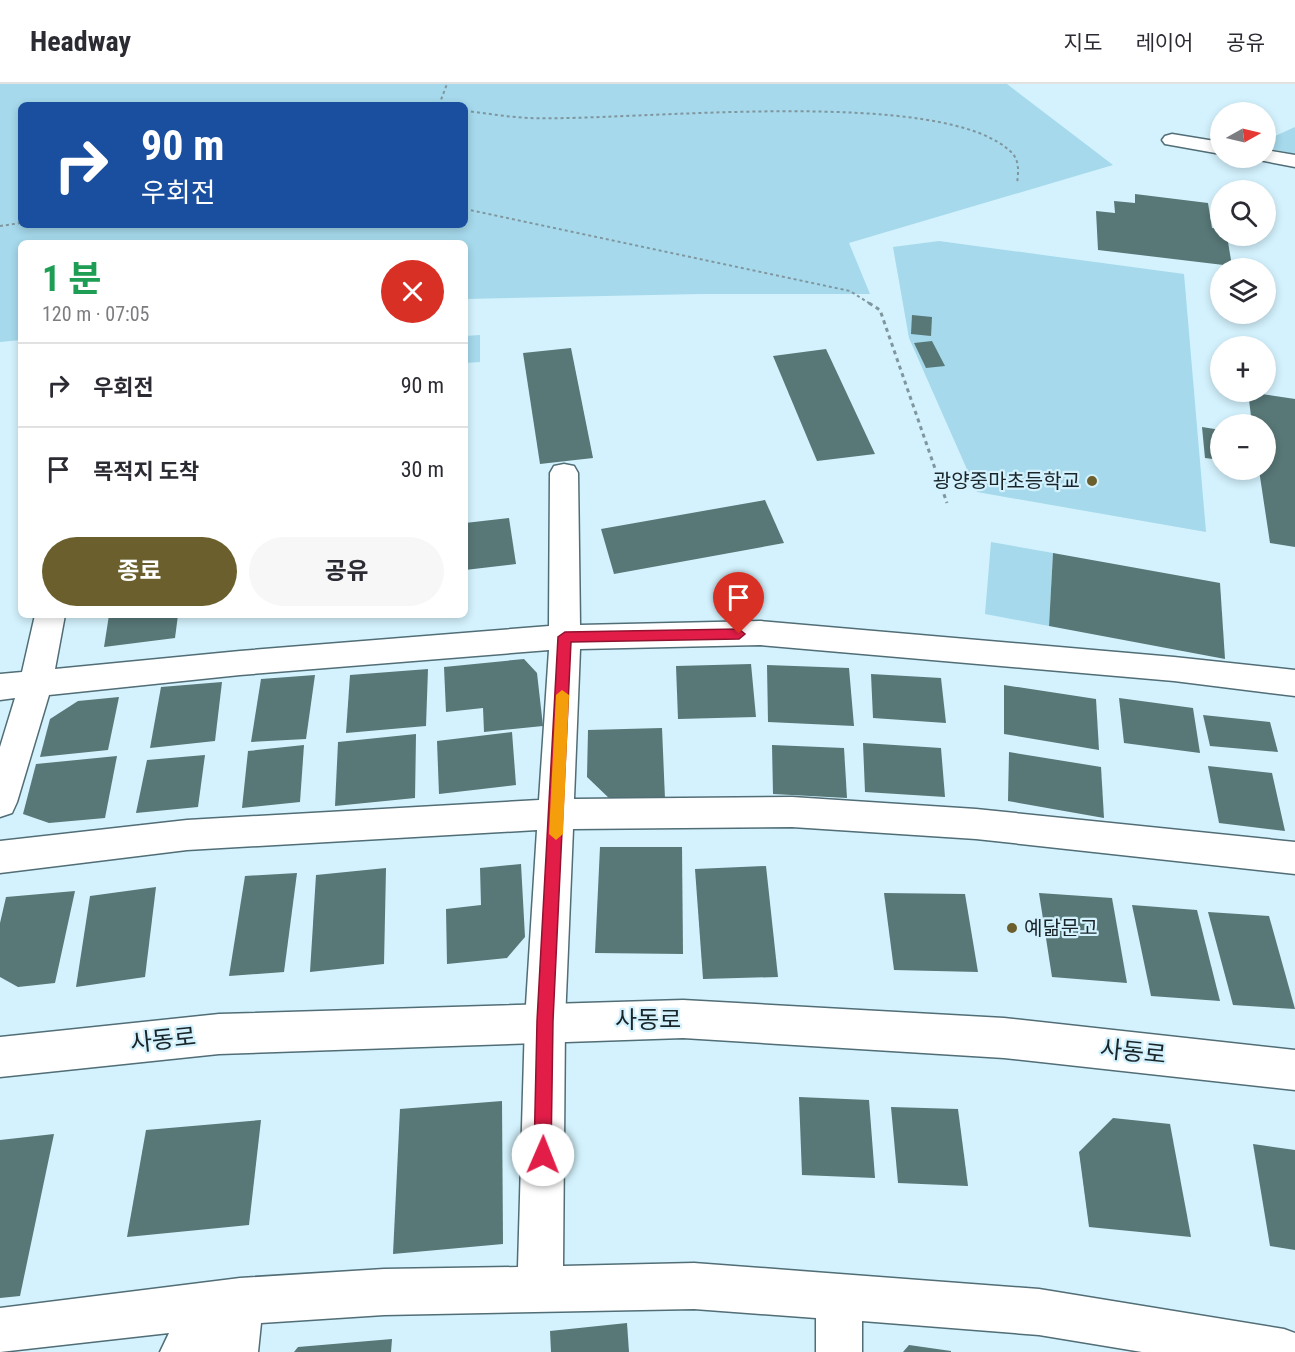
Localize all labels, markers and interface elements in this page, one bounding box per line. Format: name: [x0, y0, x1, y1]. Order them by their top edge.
text: Headway: [30, 25, 131, 58]
text: 지도: [1064, 31, 1102, 55]
text: 레이어: [1135, 31, 1193, 55]
text: 공유: [1226, 31, 1265, 55]
north arrow: [1210, 102, 1276, 168]
map controls: [1210, 102, 1276, 480]
text: 90 m: [141, 121, 224, 170]
icon: right: [42, 126, 120, 204]
text: 우회전: [141, 177, 216, 209]
button: search: [1210, 180, 1276, 246]
text: 1 분: [42, 258, 102, 300]
button: layers: [1210, 258, 1276, 324]
button: close: [381, 260, 444, 323]
text: 120 m · 07:05: [42, 302, 149, 326]
button: +: [1210, 336, 1276, 402]
icon: right: [42, 369, 75, 402]
text: 90 m: [401, 373, 444, 398]
text: 우회전: [93, 375, 154, 400]
button: −: [1210, 414, 1276, 480]
icon: arrive: [42, 453, 75, 486]
text: 30 m: [401, 457, 444, 482]
text: 목적지 도착: [93, 459, 199, 484]
place label: 광양중마초등학교: [933, 469, 1080, 493]
marker: 광양중마초등학교: [1085, 474, 1099, 488]
button: 종료: [42, 537, 237, 606]
button: 공유: [249, 537, 444, 606]
pin: [713, 572, 764, 634]
icon: arrive: [722, 581, 755, 614]
place label: 예닮문고: [1024, 916, 1098, 940]
marker: 예닮문고: [1005, 921, 1019, 935]
street label: 사동로: [615, 1006, 681, 1034]
street label: 사동로: [129, 1023, 197, 1057]
street label: 사동로: [1099, 1035, 1167, 1069]
position arrow: [511, 1123, 575, 1187]

